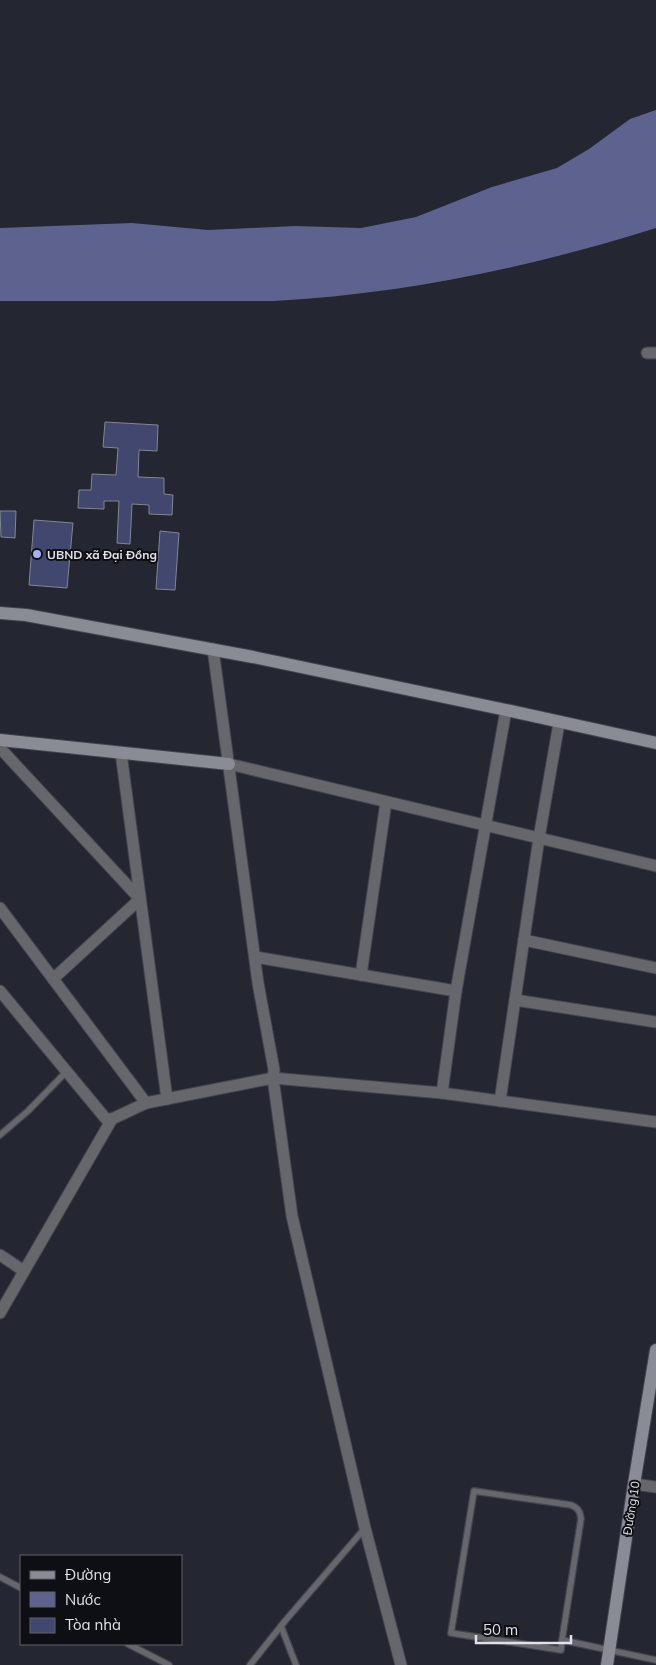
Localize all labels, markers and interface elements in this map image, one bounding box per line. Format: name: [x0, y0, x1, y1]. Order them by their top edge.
place label: UBND xã Đại Đồng: [47, 547, 157, 562]
marker: UBND xã Đại Đồng: [31, 548, 43, 560]
street label: Đường 10: [619, 1480, 643, 1536]
legend: [20, 1555, 182, 1645]
text: Đường: [65, 1565, 111, 1584]
text: Nước: [65, 1590, 101, 1609]
scale bar: [476, 1612, 571, 1644]
text: Tòa nhà: [65, 1615, 121, 1634]
text: 50 m: [483, 1620, 518, 1639]

